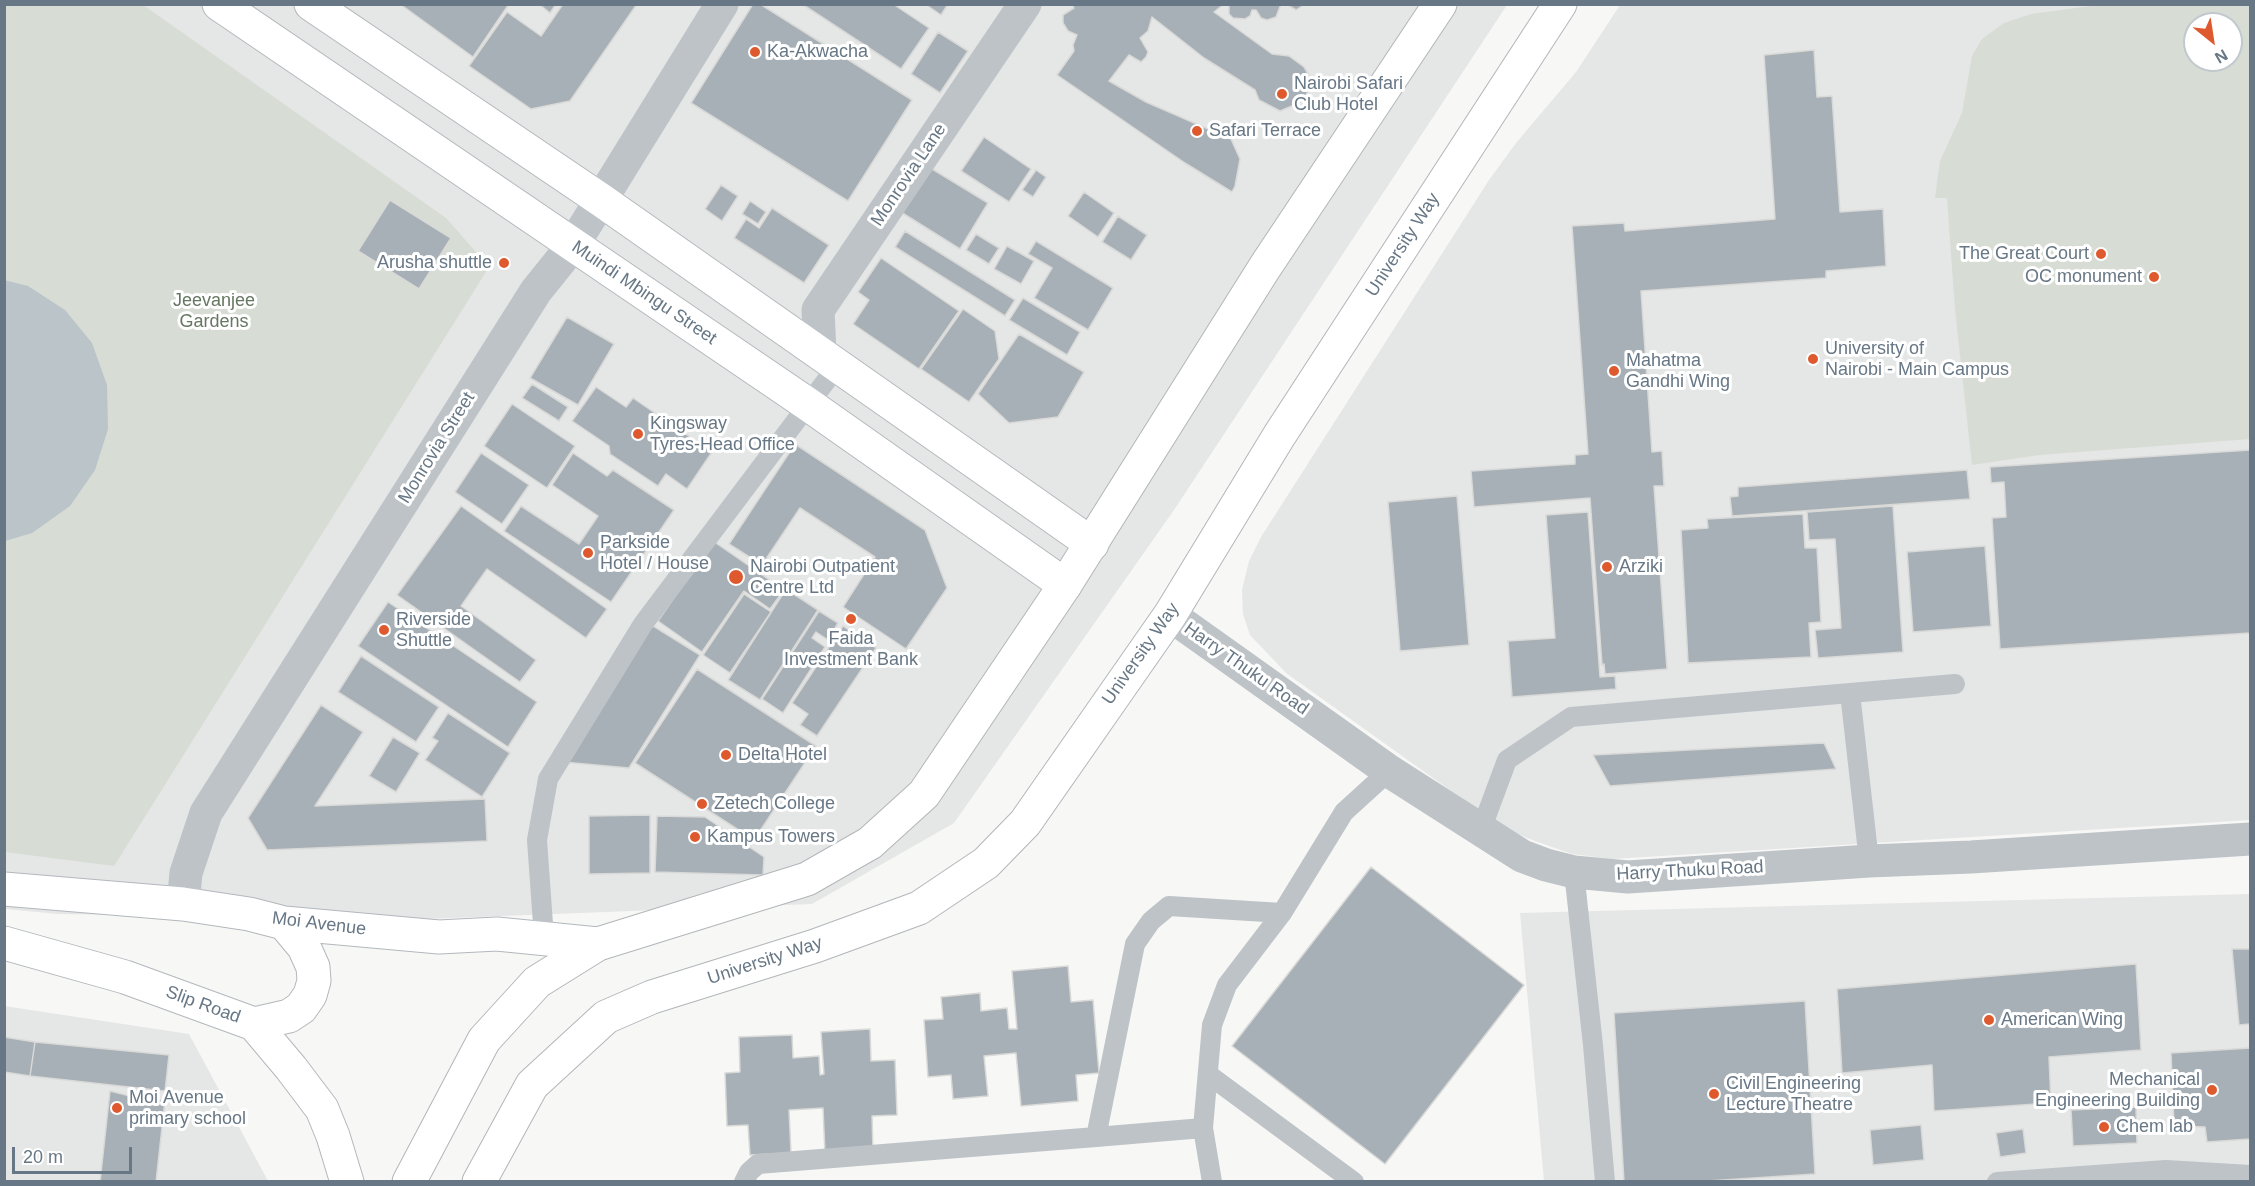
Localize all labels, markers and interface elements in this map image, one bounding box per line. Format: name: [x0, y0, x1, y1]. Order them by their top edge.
north arrow: [2183, 12, 2243, 72]
place label: Ka-Akwacha: [767, 41, 868, 63]
marker: Ka-Akwacha: [748, 45, 762, 59]
text: N: [2212, 46, 2231, 67]
place label: Nairobi Safari Club Hotel: [1294, 73, 1403, 116]
marker: Nairobi Safari Club Hotel: [1275, 87, 1289, 101]
street label: Monrovia Lane: [867, 120, 951, 230]
place label: Safari Terrace: [1209, 120, 1321, 142]
marker: Safari Terrace: [1190, 124, 1204, 138]
street label: University Way: [1361, 189, 1445, 301]
street label: Muindi Mbingu Street: [567, 236, 721, 350]
place label: The Great Court: [1959, 243, 2089, 265]
marker: The Great Court: [2094, 247, 2108, 261]
place label: Arusha shuttle: [377, 252, 492, 274]
marker: Arusha shuttle: [497, 256, 511, 270]
place label: OC monument: [2025, 266, 2142, 288]
marker: OC monument: [2147, 270, 2161, 284]
park label: Jeevanjee Gardens: [173, 290, 255, 332]
place label: University of Nairobi - Main Campus: [1825, 338, 2009, 380]
place label: Mahatma Gandhi Wing: [1626, 350, 1730, 392]
marker: University of Nairobi - Main Campus: [1806, 352, 1820, 366]
marker: Mahatma Gandhi Wing: [1607, 364, 1621, 378]
street label: Monrovia Street: [394, 388, 480, 508]
place label: Kingsway Tyres-Head Office: [650, 413, 795, 456]
marker: Kingsway Tyres-Head Office: [631, 427, 645, 441]
place label: Parkside Hotel / House: [600, 532, 709, 574]
marker: Parkside Hotel / House: [581, 546, 595, 560]
place label: Nairobi Outpatient Centre Ltd: [750, 556, 895, 598]
place label: Arziki: [1619, 556, 1663, 578]
marker: Arziki: [1600, 560, 1614, 574]
marker: Nairobi Outpatient Centre Ltd: [727, 568, 745, 586]
street label: University Way: [1098, 599, 1184, 709]
place label: Riverside Shuttle: [396, 609, 471, 652]
marker: Faida Investment Bank: [844, 612, 858, 626]
street label: Harry Thuku Road: [1180, 618, 1312, 720]
marker: Riverside Shuttle: [377, 623, 391, 637]
place label: Faida Investment Bank: [784, 628, 918, 670]
place label: Delta Hotel: [738, 744, 827, 766]
marker: Delta Hotel: [719, 748, 733, 762]
place label: Zetech College: [714, 793, 835, 815]
marker: Zetech College: [695, 797, 709, 811]
place label: Kampus Towers: [707, 826, 835, 848]
marker: Kampus Towers: [688, 830, 702, 844]
street label: Harry Thuku Road: [1616, 856, 1764, 886]
street label: Moi Avenue: [271, 908, 367, 940]
street label: University Way: [705, 932, 825, 990]
street label: Slip Road: [163, 982, 243, 1028]
place label: American Wing: [2001, 1009, 2123, 1031]
marker: American Wing: [1982, 1013, 1996, 1027]
place label: Mechanical Engineering Building: [2035, 1069, 2200, 1112]
place label: Civil Engineering Lecture Theatre: [1726, 1073, 1861, 1116]
marker: Mechanical Engineering Building: [2205, 1083, 2219, 1097]
place label: Moi Avenue primary school: [129, 1087, 246, 1130]
marker: Civil Engineering Lecture Theatre: [1707, 1087, 1721, 1101]
marker: Moi Avenue primary school: [110, 1101, 124, 1115]
place label: Chem lab: [2116, 1116, 2193, 1138]
marker: Chem lab: [2097, 1120, 2111, 1134]
scale bar: [15, 1135, 135, 1173]
text: 20 m: [23, 1147, 63, 1167]

